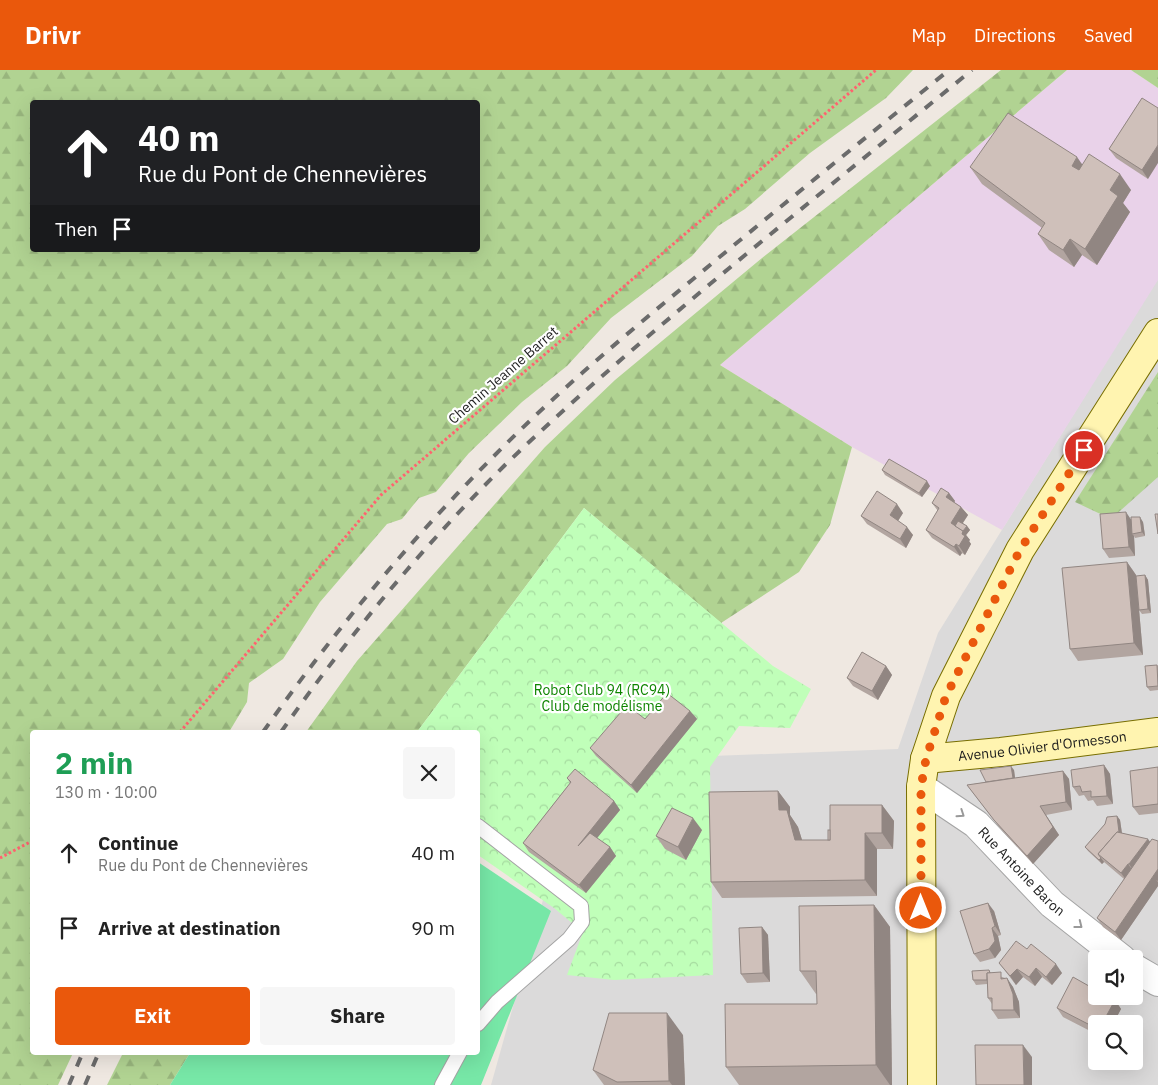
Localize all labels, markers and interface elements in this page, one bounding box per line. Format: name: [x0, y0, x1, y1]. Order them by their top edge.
text: Drivr: [25, 19, 81, 51]
text: Map: [911, 24, 946, 47]
text: Directions: [974, 24, 1056, 47]
text: Saved: [1084, 24, 1133, 47]
text: 40 m: [138, 115, 220, 161]
icon: ahead: [55, 120, 120, 185]
text: Rue du Pont de Chennevières: [138, 159, 427, 188]
icon: arrive: [108, 215, 136, 243]
text: Then: [55, 217, 98, 241]
street label: Chemin Jeanne Barret: [444, 322, 562, 428]
pin: [1063, 429, 1105, 471]
icon: arrive: [1070, 436, 1098, 464]
park label: Robot Club 94 (RC94) Club de modélisme: [534, 681, 670, 715]
street label: Avenue Olivier d'Ormesson: [957, 727, 1128, 765]
text: 2 min: [55, 743, 133, 782]
button: close: [403, 747, 455, 799]
text: 130 m · 10:00: [55, 782, 157, 802]
one-way arrow: [956, 808, 965, 818]
street label: Rue Antoine Baron: [974, 823, 1069, 920]
text: Continue: [98, 831, 178, 855]
icon: ahead: [55, 839, 83, 867]
text: 40 m: [411, 841, 455, 865]
text: Rue du Pont de Chennevières: [98, 855, 308, 875]
position arrow: [894, 881, 946, 933]
icon: arrive: [55, 914, 83, 942]
text: Arrive at destination: [98, 916, 281, 940]
text: 90 m: [411, 916, 455, 940]
one-way arrow: [1073, 920, 1082, 928]
map controls: [1088, 950, 1143, 1070]
button: sound: [1088, 950, 1143, 1005]
button: Exit: [55, 987, 250, 1045]
button: Share: [260, 987, 455, 1045]
button: search: [1088, 1015, 1143, 1070]

